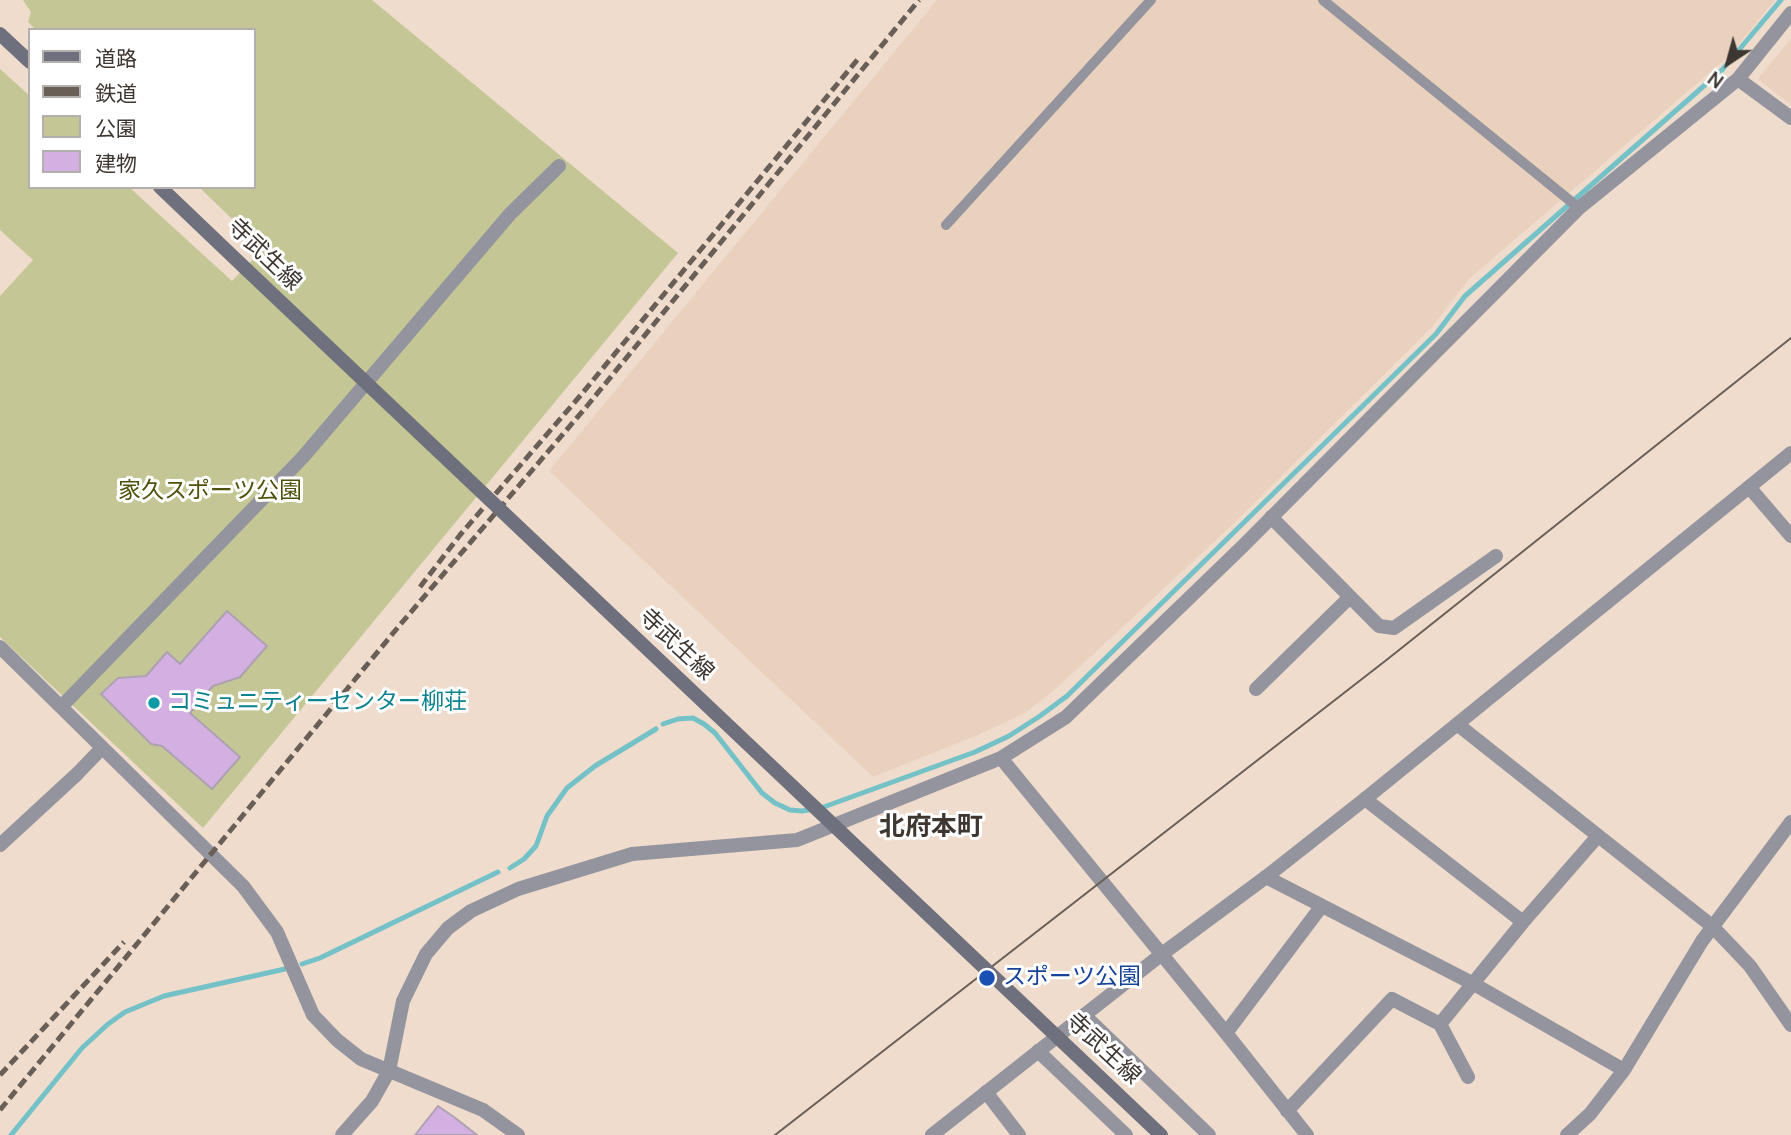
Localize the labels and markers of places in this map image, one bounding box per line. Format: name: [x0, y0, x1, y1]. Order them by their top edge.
place label: コミュニティーセンター柳荘: [168, 689, 467, 717]
marker: コミュニティーセンター柳荘: [146, 695, 162, 711]
place label: スポーツ公園: [1003, 964, 1141, 992]
marker: スポーツ公園: [977, 968, 997, 988]

